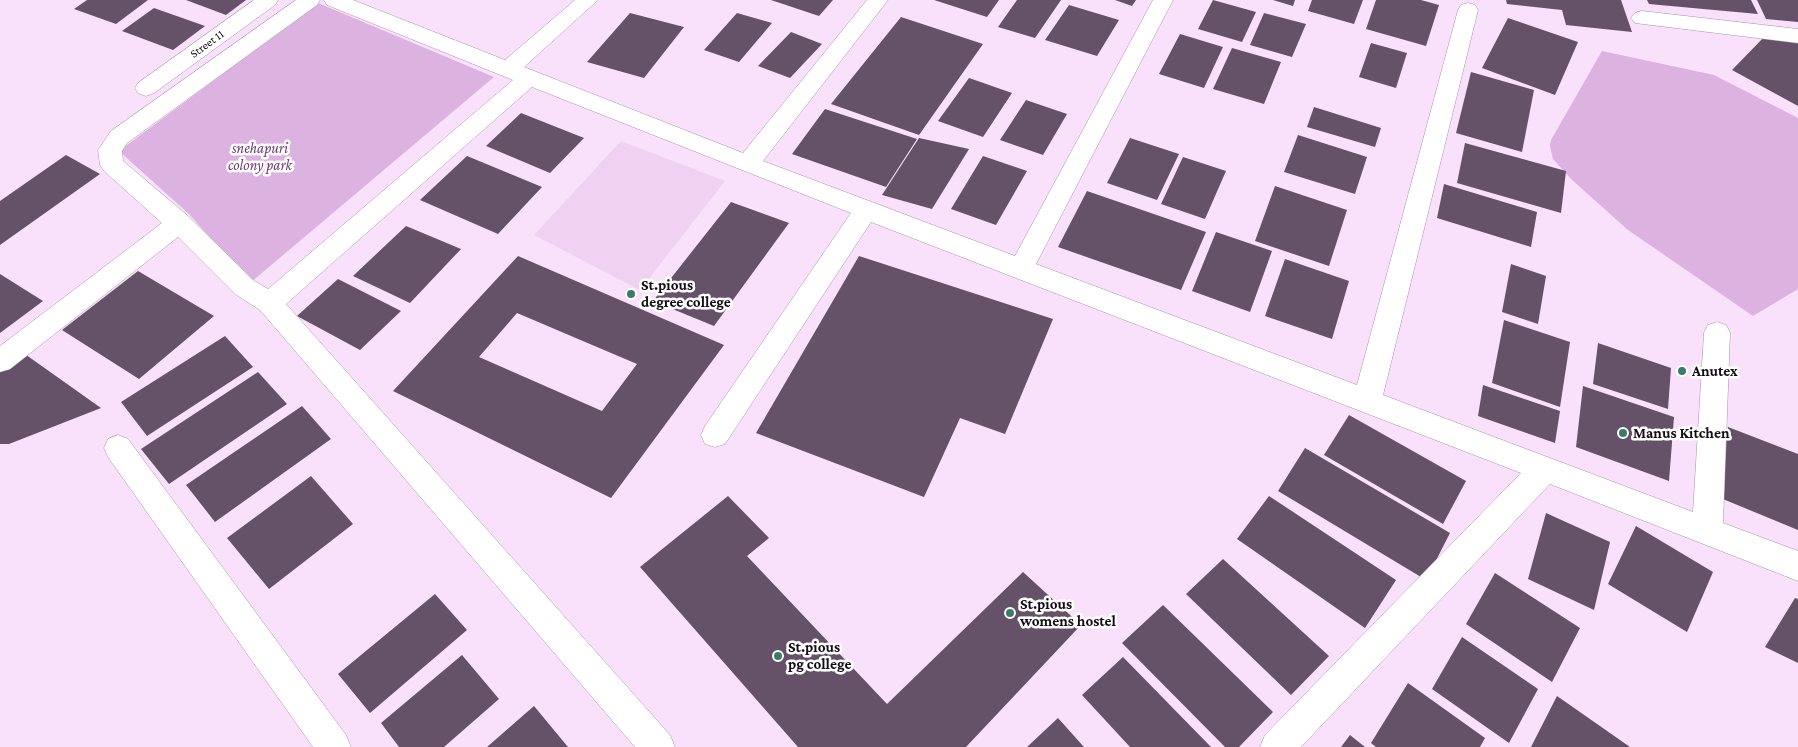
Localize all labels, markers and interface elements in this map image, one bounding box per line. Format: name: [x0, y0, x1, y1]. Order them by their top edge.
street label: Street 11: [187, 27, 227, 61]
park label: snehapuri colony park: [228, 139, 292, 174]
place label: St.pious degree college: [641, 276, 731, 311]
marker: St.pious degree college: [625, 288, 637, 300]
place label: Anutex: [1692, 362, 1738, 380]
marker: Anutex: [1676, 365, 1688, 377]
place label: Manus Kitchen: [1633, 424, 1729, 442]
marker: Manus Kitchen: [1617, 427, 1629, 439]
place label: St.pious womens hostel: [1020, 595, 1116, 630]
marker: St.pious womens hostel: [1004, 607, 1016, 619]
place label: St.pious pg college: [788, 638, 851, 673]
marker: St.pious pg college: [772, 650, 784, 662]

